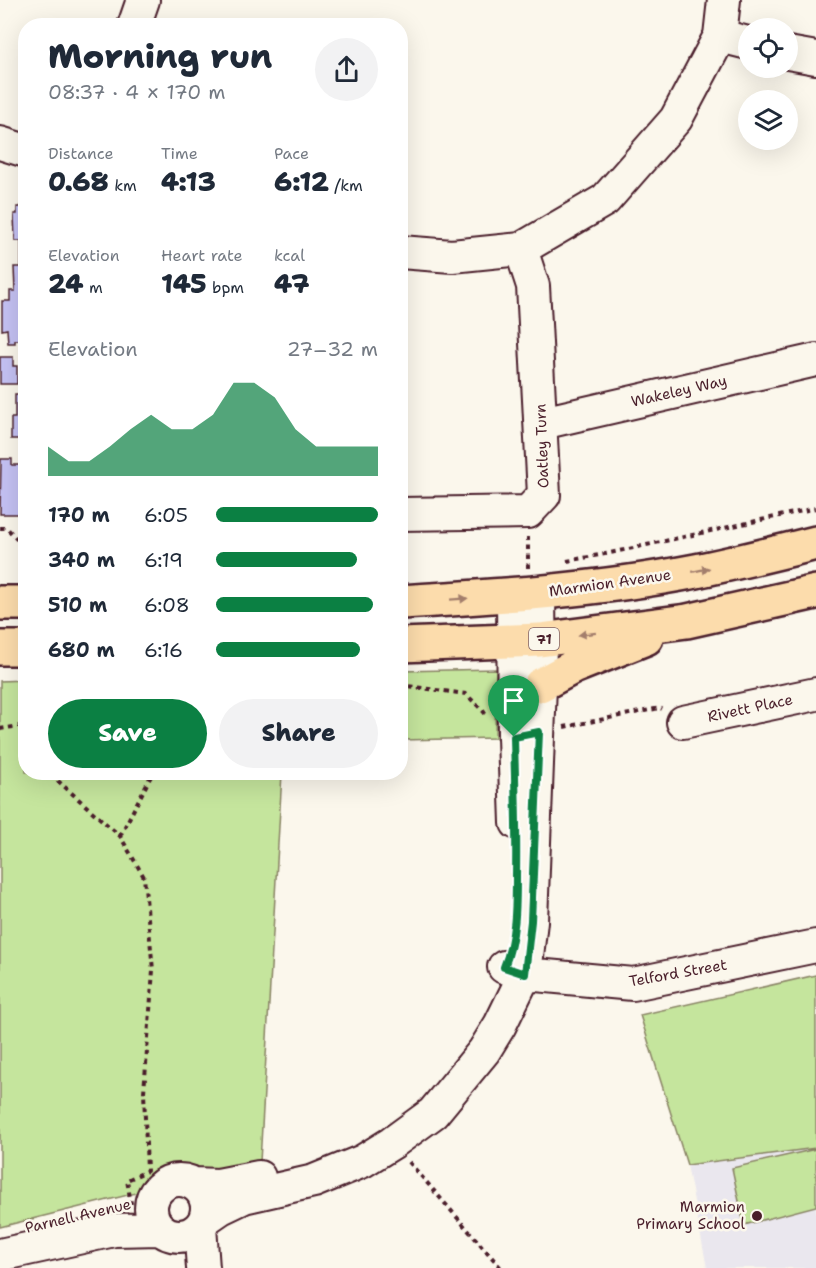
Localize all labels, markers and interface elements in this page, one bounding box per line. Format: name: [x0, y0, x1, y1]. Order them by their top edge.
map controls: [738, 18, 798, 150]
button: locate: [738, 18, 798, 78]
text: Morning run: [48, 34, 272, 79]
button: share: [315, 38, 378, 101]
text: 08:37 · 4 × 170 m: [48, 79, 225, 105]
button: layers: [738, 90, 798, 150]
text: Distance: [48, 143, 114, 164]
text: Time: [161, 143, 198, 164]
text: Pace: [274, 143, 309, 164]
text: 0.68: [48, 164, 109, 199]
text: 4:13: [161, 164, 216, 199]
text: 6:12: [274, 164, 329, 199]
text: km: [109, 175, 137, 196]
text: /km: [329, 175, 363, 196]
text: Elevation: [48, 245, 120, 266]
text: Heart rate: [161, 245, 243, 266]
text: kcal: [274, 245, 305, 266]
text: 24: [48, 266, 84, 301]
text: 145: [161, 266, 207, 301]
text: 47: [274, 266, 310, 301]
text: m: [84, 277, 103, 298]
text: bpm: [207, 277, 244, 298]
text: Elevation: [48, 336, 138, 362]
text: 27–32 m: [287, 336, 378, 362]
street label: Wakeley Way: [629, 370, 729, 412]
street label: Oatley Turn: [531, 403, 553, 489]
text: 170 m: [48, 502, 110, 528]
text: 6:05: [144, 502, 188, 528]
text: 340 m: [48, 547, 115, 573]
text: 6:19: [144, 547, 183, 573]
one-way arrow: [691, 564, 710, 574]
street label: Marmion Avenue: [548, 565, 672, 601]
text: 510 m: [48, 592, 107, 618]
text: 6:08: [144, 592, 190, 618]
one-way arrow: [449, 594, 468, 603]
road number: 71: [529, 628, 559, 650]
one-way arrow: [578, 629, 597, 639]
text: 680 m: [48, 637, 115, 663]
text: 6:16: [144, 637, 183, 663]
pin: [488, 675, 539, 737]
icon: arrive: [497, 684, 530, 717]
street label: Rivett Place: [706, 689, 794, 727]
button: Save: [48, 699, 207, 768]
button: Share: [219, 699, 378, 768]
street label: Telford Street: [627, 955, 729, 991]
street label: Parnell Avenue: [23, 1194, 133, 1238]
place label: Marmion Primary School: [636, 1197, 745, 1234]
marker: Marmion Primary School: [750, 1209, 764, 1223]

